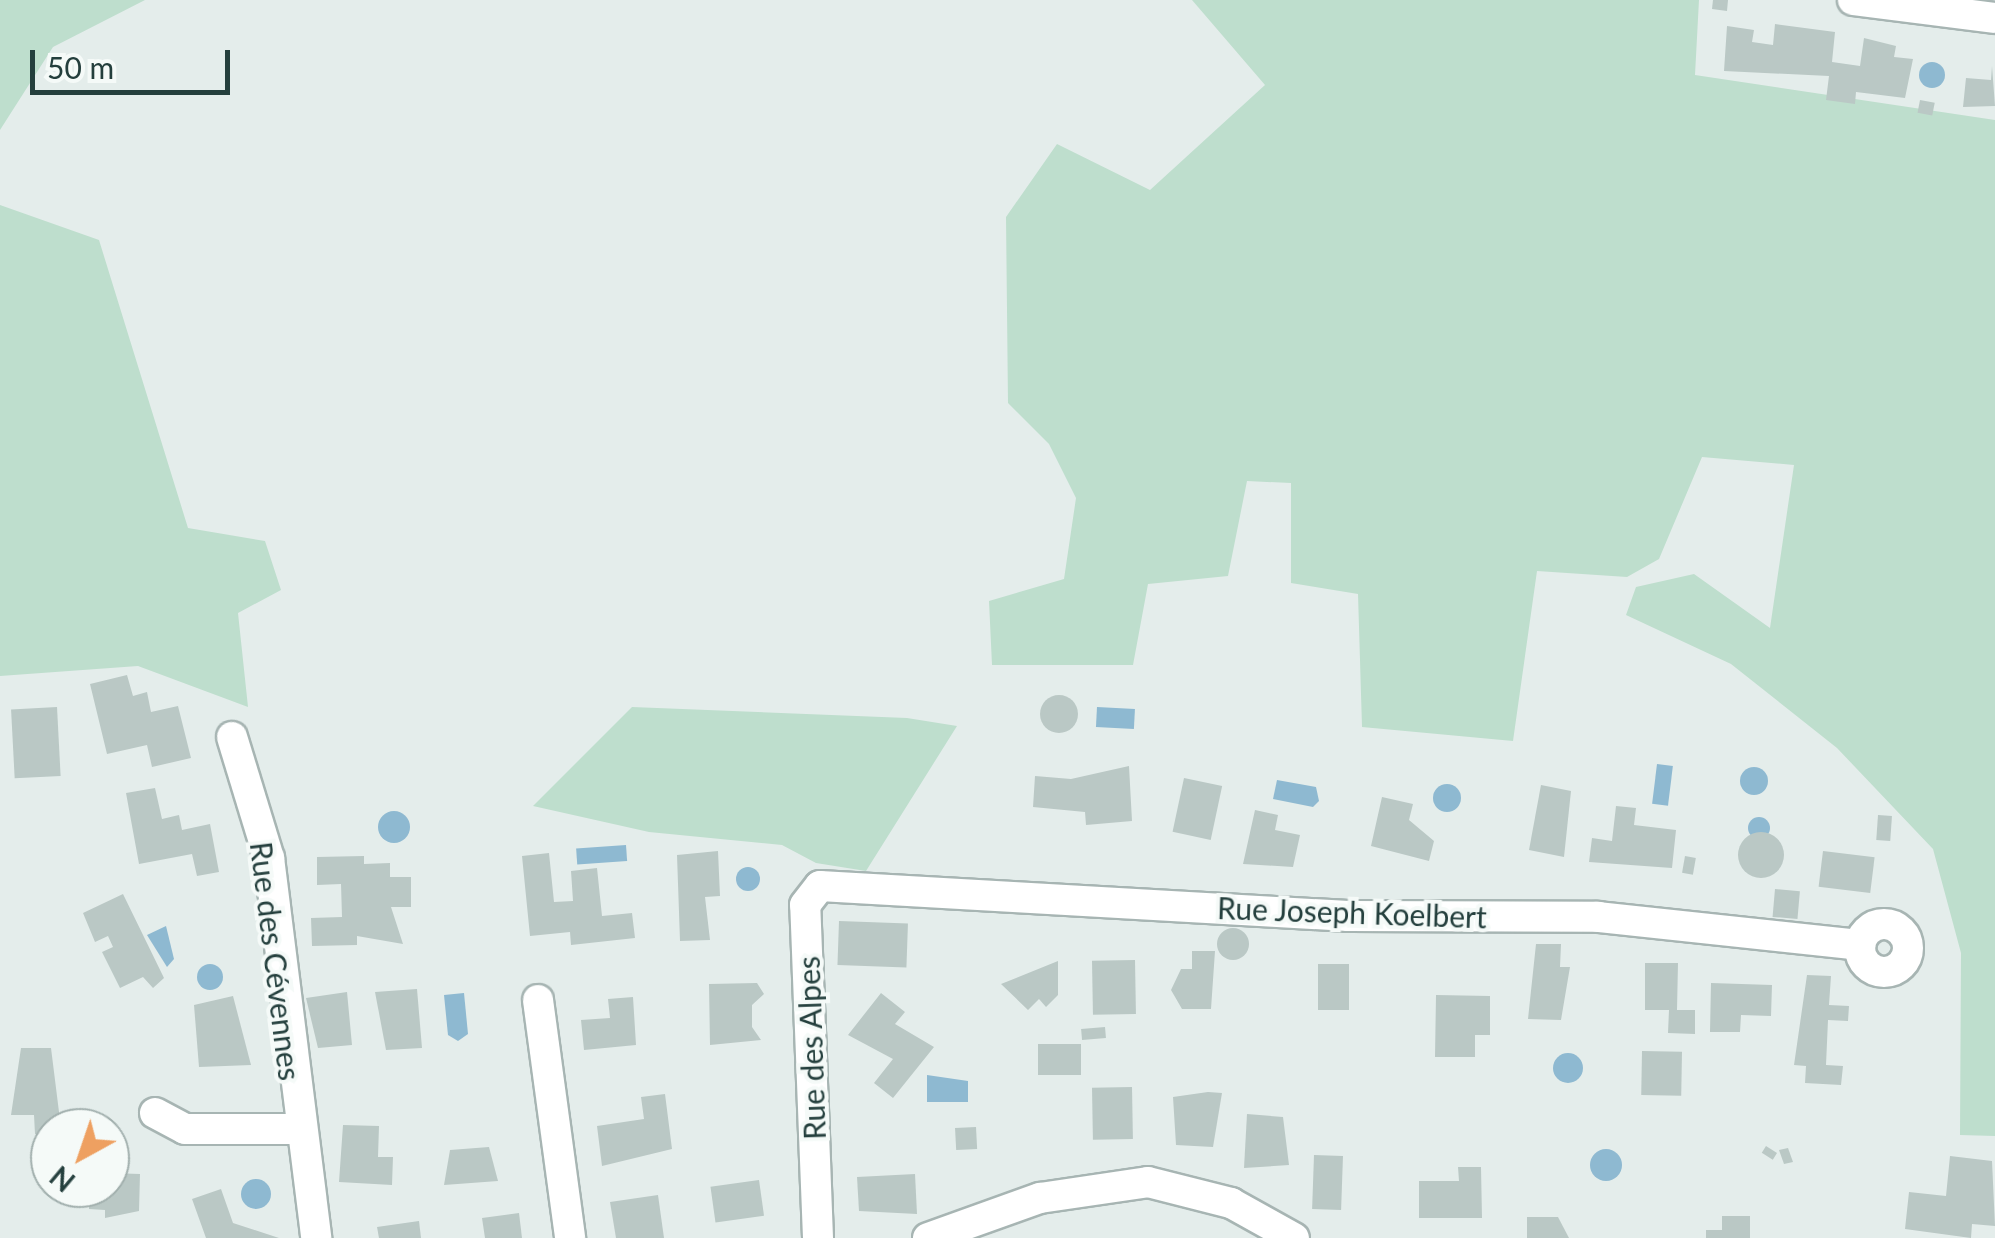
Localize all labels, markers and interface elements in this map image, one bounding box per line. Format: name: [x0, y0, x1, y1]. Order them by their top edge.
scale bar: [35, 30, 235, 92]
text: 50 m: [47, 49, 114, 85]
street label: Rue des Cévennes: [243, 840, 309, 1082]
street label: Rue Joseph Koelbert: [1216, 889, 1488, 935]
street label: Rue des Alpes: [790, 955, 832, 1141]
north arrow: [30, 1108, 130, 1208]
text: N: [43, 1159, 81, 1199]

